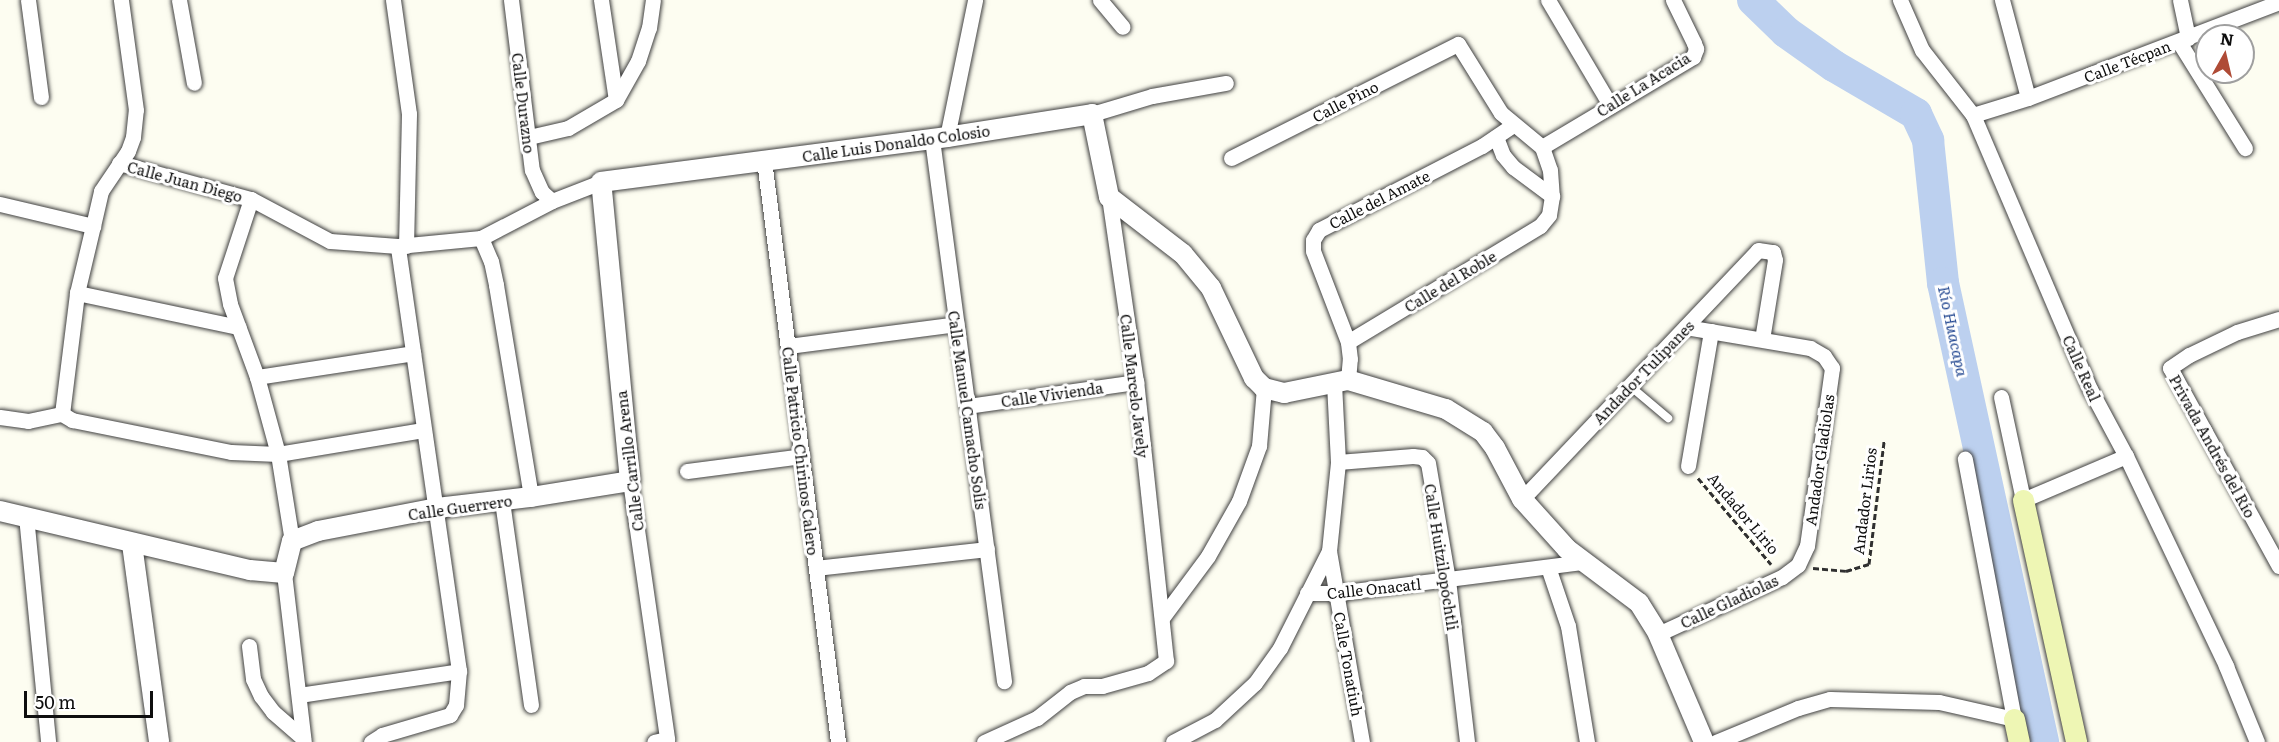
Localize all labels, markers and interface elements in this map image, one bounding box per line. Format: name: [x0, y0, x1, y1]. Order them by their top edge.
north arrow: [2195, 24, 2255, 84]
text: N: [2219, 25, 2236, 51]
street label: Calle Técpan: [2081, 36, 2173, 86]
street label: Calle La Acacia: [1593, 48, 1693, 120]
street label: Calle Durazno: [509, 52, 539, 154]
street label: Calle Pino: [1309, 77, 1381, 125]
street label: Calle Luis Donaldo Colosio: [801, 121, 991, 165]
street label: Calle Juan Diego: [125, 157, 245, 205]
street label: Calle del Amate: [1326, 166, 1432, 232]
street label: Calle del Roble: [1401, 246, 1499, 316]
water label: Río Huacapa: [1935, 284, 1973, 378]
street label: Calle Manuel Camacho Solís: [945, 309, 991, 511]
street label: Calle Marcelo Javely: [1117, 313, 1153, 459]
street label: Andador Tulipanes: [1589, 316, 1697, 428]
street label: Calle Real: [2059, 332, 2105, 404]
street label: Calle Patricio Chirinos Calero: [779, 346, 823, 556]
street label: Privada Andrés del Río: [2166, 371, 2260, 521]
street label: Calle Vivienda: [1000, 378, 1104, 410]
street label: Calle Carrillo Arena: [611, 390, 647, 532]
street label: Andador Gladiolas: [1801, 393, 1837, 527]
street label: Andador Lirios: [1849, 447, 1879, 555]
street label: Andador Lirio: [1705, 469, 1783, 557]
street label: Calle Huitzilopóchtli: [1422, 482, 1462, 632]
street label: Calle Guerrero: [407, 491, 513, 523]
street label: Calle Gladiolas: [1677, 570, 1781, 632]
street label: Calle Onacatl: [1326, 574, 1422, 602]
street label: Calle Tonatiuh: [1331, 610, 1367, 718]
scale bar: [27, 679, 156, 717]
text: 50 m: [35, 688, 76, 715]

